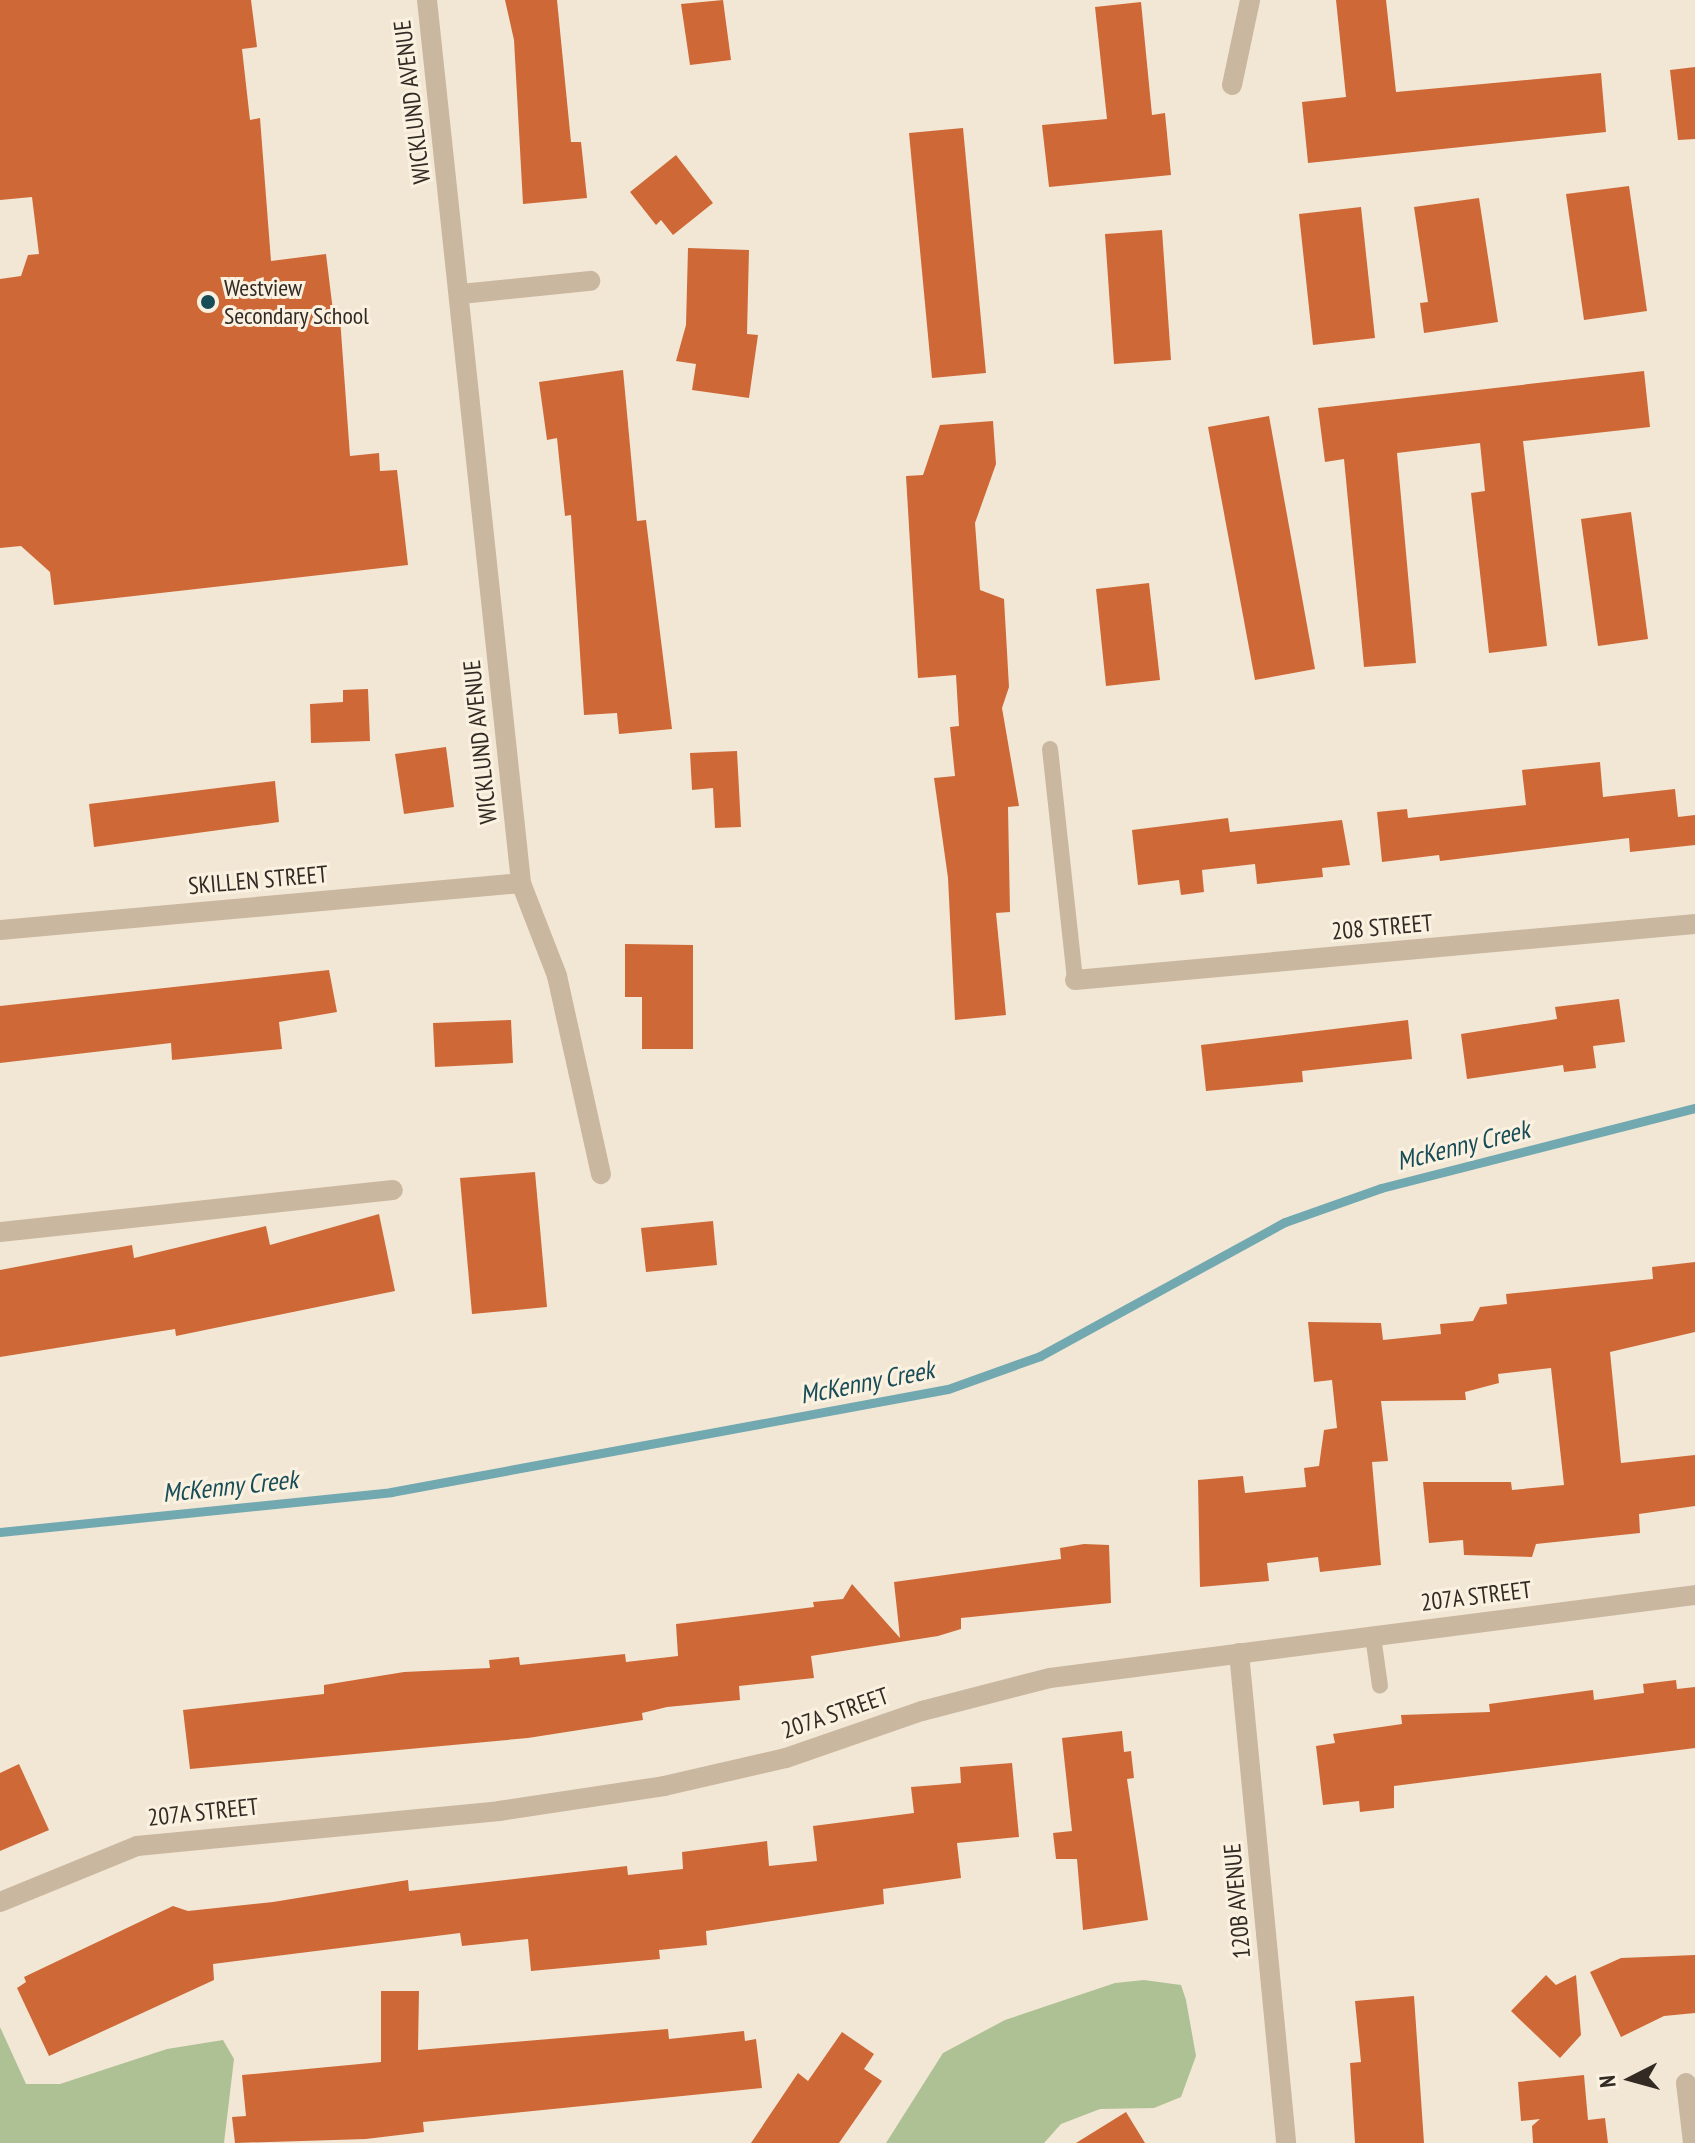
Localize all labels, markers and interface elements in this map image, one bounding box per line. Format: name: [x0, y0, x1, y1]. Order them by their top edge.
street label: WICKLUND AVENUE: [388, 18, 436, 186]
place label: Westview Secondary School: [224, 274, 369, 330]
marker: Westview Secondary School: [199, 293, 217, 311]
street label: WICKLUND AVENUE: [457, 658, 503, 826]
street label: SKILLEN STREET: [187, 860, 329, 900]
street label: 208 STREET: [1330, 908, 1434, 946]
water label: McKenny Creek: [1393, 1113, 1533, 1177]
water label: McKenny Creek: [797, 1354, 937, 1410]
water label: McKenny Creek: [160, 1463, 300, 1509]
street label: 207A STREET: [1419, 1575, 1533, 1617]
street label: 207A STREET: [777, 1681, 893, 1745]
street label: 207A STREET: [146, 1792, 260, 1832]
street label: 120B AVENUE: [1218, 1842, 1256, 1960]
north arrow: [1591, 2039, 1671, 2119]
text: N: [1593, 2074, 1622, 2089]

